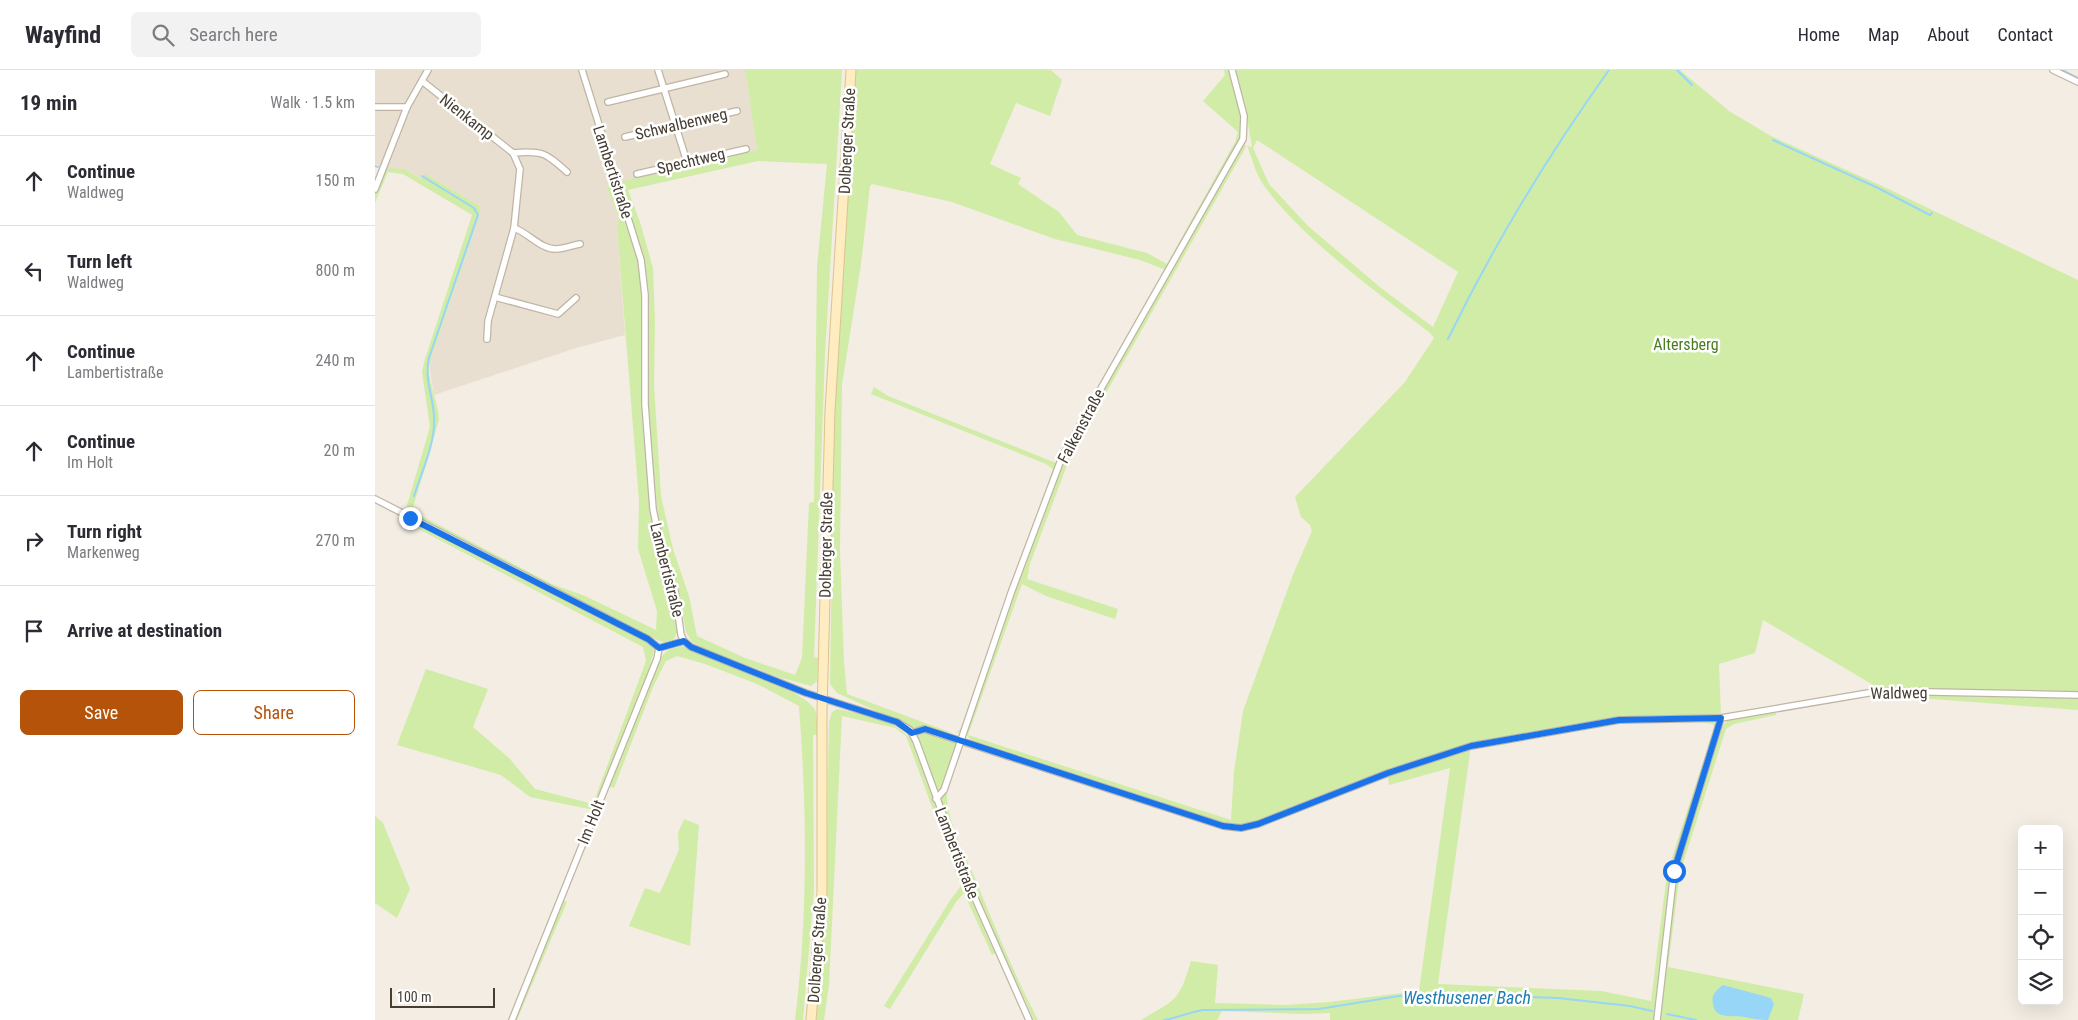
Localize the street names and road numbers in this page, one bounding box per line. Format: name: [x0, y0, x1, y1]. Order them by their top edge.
street label: Dolberger Straße: [835, 88, 859, 194]
street label: Nienkamp: [436, 90, 498, 144]
street label: Schwalbenweg: [633, 104, 729, 144]
street label: Lambertistraße: [589, 123, 637, 221]
street label: Spechtweg: [655, 144, 727, 178]
street label: Falkenstraße: [1054, 386, 1108, 466]
street label: Dolberger Straße: [816, 492, 836, 598]
street label: Lambertistraße: [646, 521, 688, 619]
street label: Waldweg: [1870, 683, 1928, 703]
street label: Im Holt: [574, 797, 609, 847]
street label: Lambertistraße: [931, 805, 983, 901]
street label: Dolberger Straße: [804, 896, 830, 1004]

